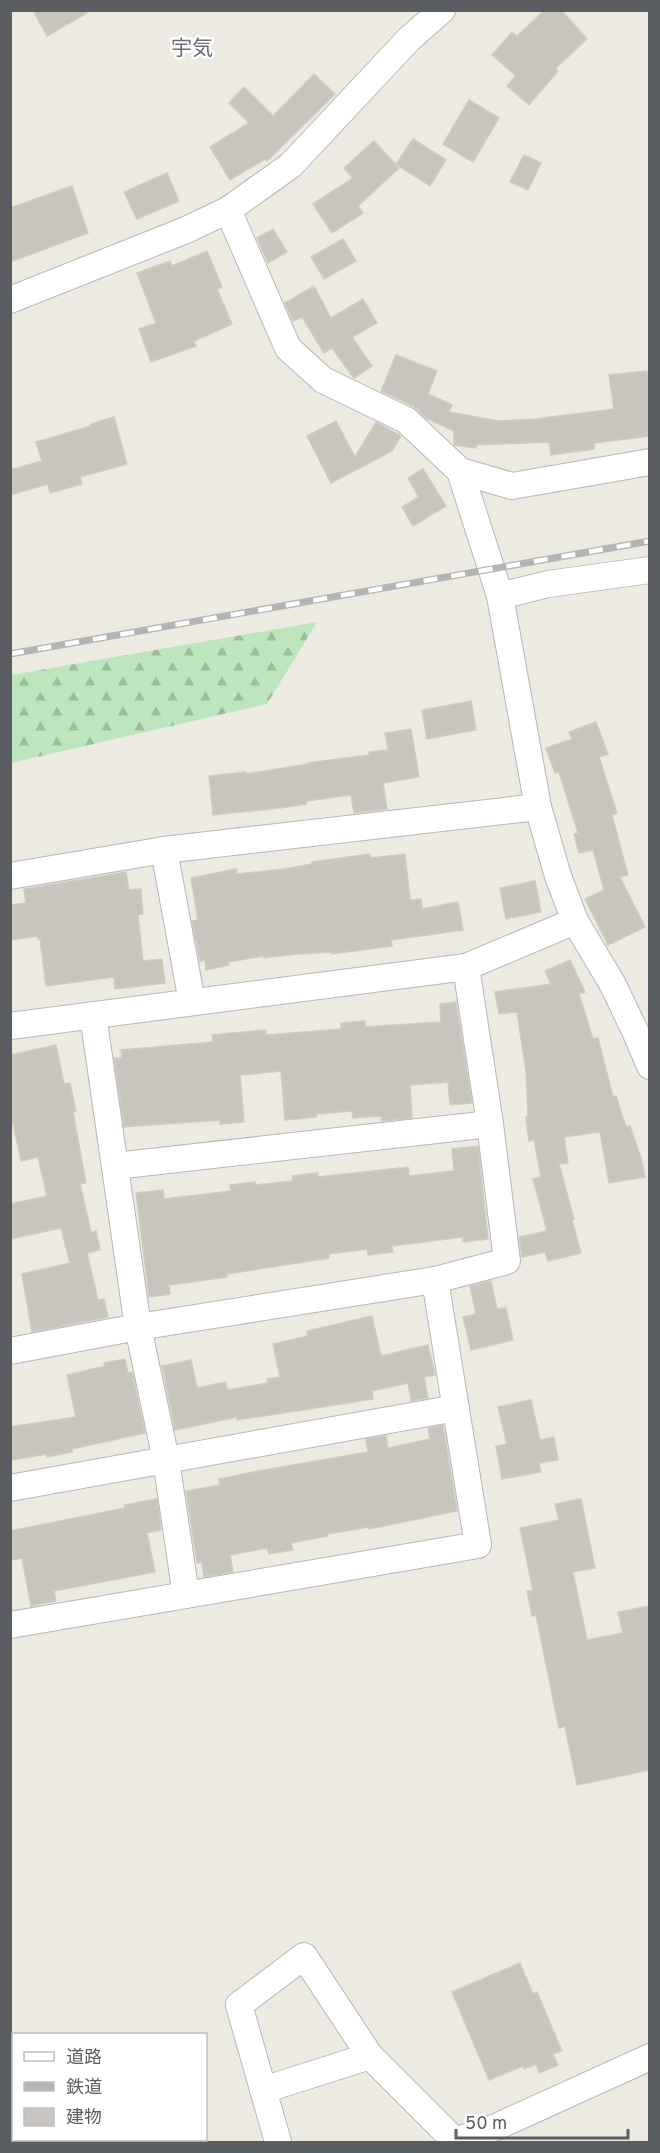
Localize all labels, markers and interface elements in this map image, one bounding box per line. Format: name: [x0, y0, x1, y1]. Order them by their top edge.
district label: 宇気: [171, 36, 213, 63]
legend: [12, 2033, 207, 2141]
text: 道路: [66, 2047, 102, 2070]
text: 鉄道: [66, 2077, 102, 2100]
scale bar: [456, 2102, 628, 2140]
text: 建物: [66, 2107, 102, 2130]
text: 50 m: [465, 2113, 507, 2136]

